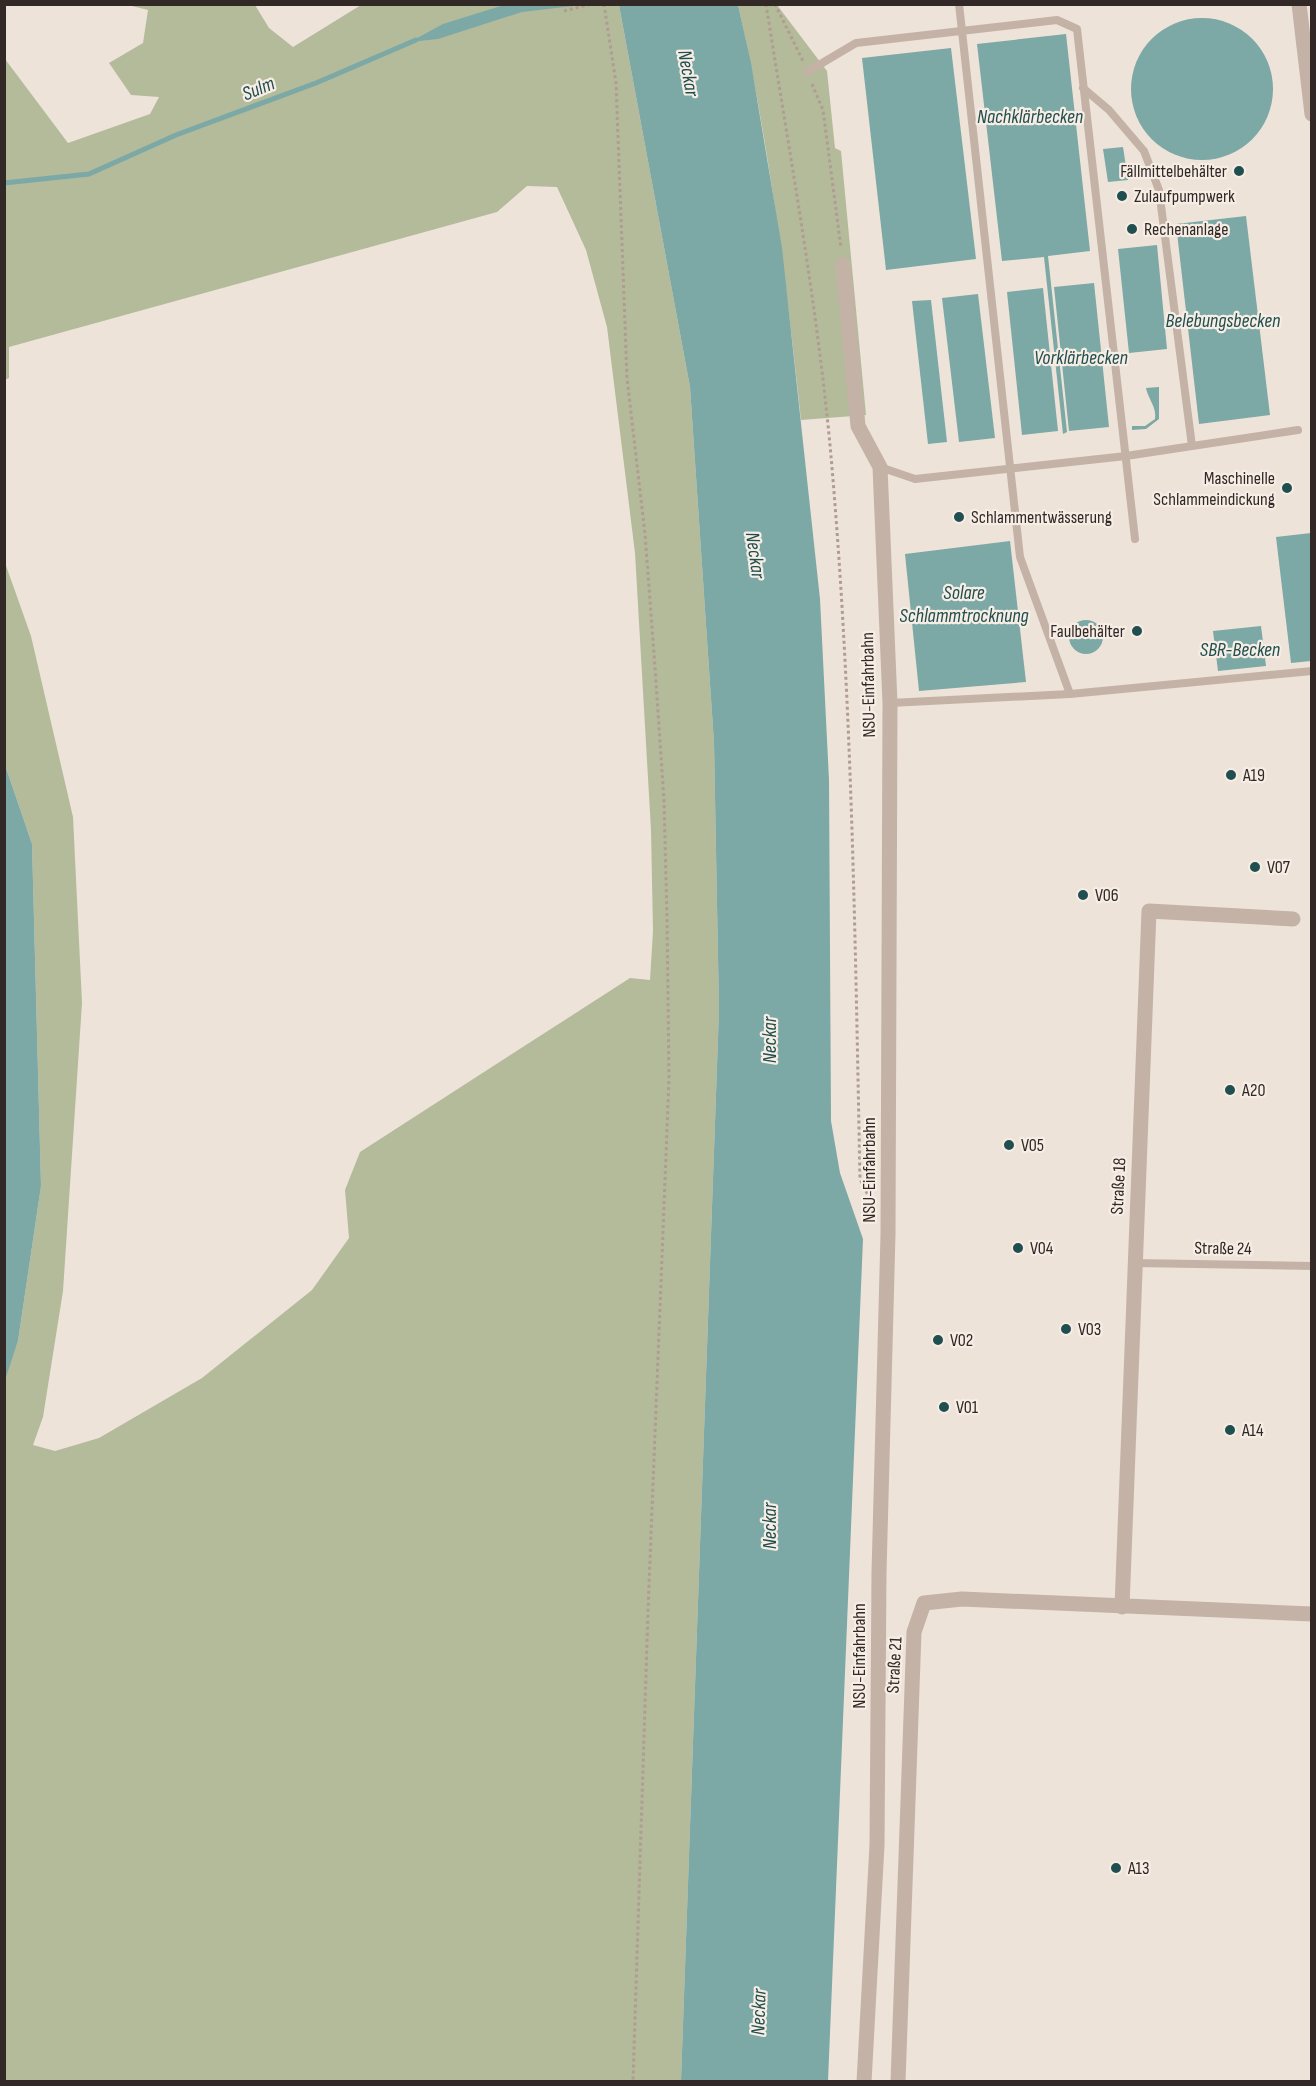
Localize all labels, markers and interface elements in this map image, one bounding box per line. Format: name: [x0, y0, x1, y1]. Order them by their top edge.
water label: Neckar: [672, 48, 704, 100]
water label: Sulm: [239, 72, 278, 106]
water label: Nachklärbecken: [977, 105, 1083, 129]
place label: Fällmittelbehälter: [1120, 161, 1227, 182]
marker: Fällmittelbehälter: [1232, 164, 1246, 178]
place label: Zulaufpumpwerk: [1134, 186, 1235, 207]
marker: Zulaufpumpwerk: [1115, 189, 1129, 203]
place label: Rechenanlage: [1144, 219, 1228, 240]
marker: Rechenanlage: [1125, 222, 1139, 236]
water label: Belebungsbecken: [1166, 309, 1280, 333]
water label: Vorklärbecken: [1034, 346, 1128, 370]
place label: Maschinelle Schlammeindickung: [1153, 468, 1275, 510]
marker: Maschinelle Schlammeindickung: [1280, 481, 1294, 495]
place label: Schlammentwässerung: [971, 507, 1112, 528]
marker: Schlammentwässerung: [952, 510, 966, 524]
water label: Neckar: [740, 530, 770, 581]
water label: Solare Schlammtrocknung: [899, 581, 1029, 628]
place label: Faulbehälter: [1050, 621, 1125, 642]
marker: Faulbehälter: [1130, 624, 1144, 638]
street label: NSU-Einfahrbahn: [857, 632, 880, 738]
water label: SBR-Becken: [1200, 638, 1280, 662]
place label: A19: [1242, 765, 1265, 786]
marker: A19: [1224, 768, 1238, 782]
place label: V07: [1267, 857, 1291, 878]
marker: V07: [1248, 860, 1262, 874]
place label: V06: [1095, 885, 1119, 906]
marker: V06: [1076, 888, 1090, 902]
water label: Neckar: [758, 1015, 782, 1063]
place label: A20: [1241, 1080, 1265, 1101]
marker: A20: [1223, 1083, 1237, 1097]
street label: NSU-Einfahrbahn: [859, 1117, 880, 1223]
place label: V05: [1021, 1135, 1044, 1156]
marker: V05: [1002, 1138, 1016, 1152]
street label: Straße 18: [1107, 1157, 1130, 1215]
street label: Straße 24: [1194, 1237, 1252, 1260]
place label: V04: [1030, 1238, 1054, 1259]
marker: V04: [1011, 1241, 1025, 1255]
place label: V03: [1078, 1319, 1101, 1340]
marker: V03: [1059, 1322, 1073, 1336]
place label: V02: [950, 1330, 973, 1351]
marker: V02: [931, 1333, 945, 1347]
place label: V01: [956, 1397, 979, 1418]
marker: V01: [937, 1400, 951, 1414]
place label: A14: [1241, 1420, 1264, 1441]
marker: A14: [1223, 1423, 1237, 1437]
water label: Neckar: [758, 1501, 782, 1549]
street label: NSU-Einfahrbahn: [849, 1603, 870, 1709]
street label: Straße 21: [883, 1636, 906, 1694]
place label: A13: [1127, 1858, 1149, 1879]
marker: A13: [1109, 1861, 1123, 1875]
water label: Neckar: [746, 1987, 772, 2036]

